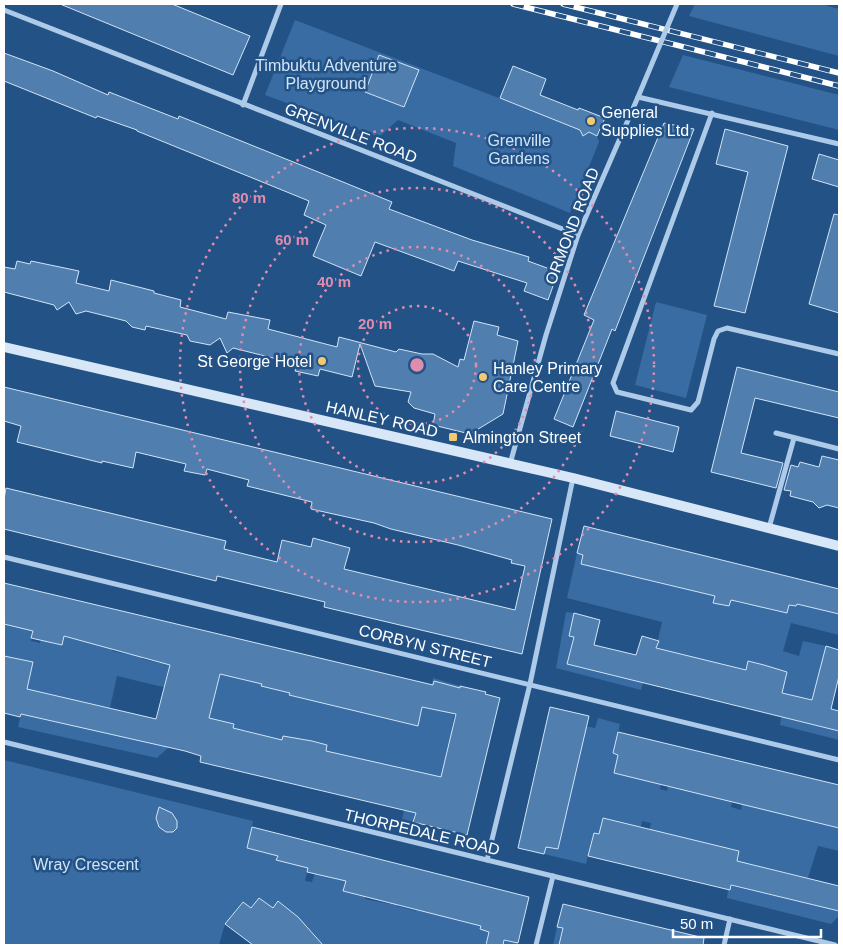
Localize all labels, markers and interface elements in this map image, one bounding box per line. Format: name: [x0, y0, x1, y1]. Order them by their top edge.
park label: Timbuktu Adventure Playground: [255, 57, 397, 92]
street label: GRENVILLE ROAD: [282, 100, 420, 166]
place label: General Supplies Ltd: [601, 104, 689, 139]
marker: General Supplies Ltd: [585, 115, 597, 127]
park label: Grenville Gardens: [487, 132, 551, 167]
street label: ORMOND ROAD: [542, 165, 602, 287]
text: 80 m: [232, 189, 266, 206]
text: 60 m: [275, 231, 309, 248]
text: 40 m: [317, 273, 351, 290]
text: 20 m: [358, 315, 392, 332]
place label: St George Hotel: [197, 353, 312, 370]
marker: St George Hotel: [316, 355, 328, 367]
centre of rings: [408, 356, 426, 374]
place label: Hanley Primary Care Centre: [493, 360, 602, 395]
marker: Hanley Primary Care Centre: [477, 371, 489, 383]
street label: HANLEY ROAD: [324, 398, 440, 440]
place label: Almington Street: [463, 429, 582, 446]
marker: Almington Street: [447, 431, 459, 443]
street label: CORBYN STREET: [357, 621, 493, 671]
street label: THORPEDALE ROAD: [343, 806, 501, 858]
park label: Wray Crescent: [33, 856, 139, 873]
scale bar: [673, 906, 820, 938]
text: 50 m: [680, 915, 713, 932]

